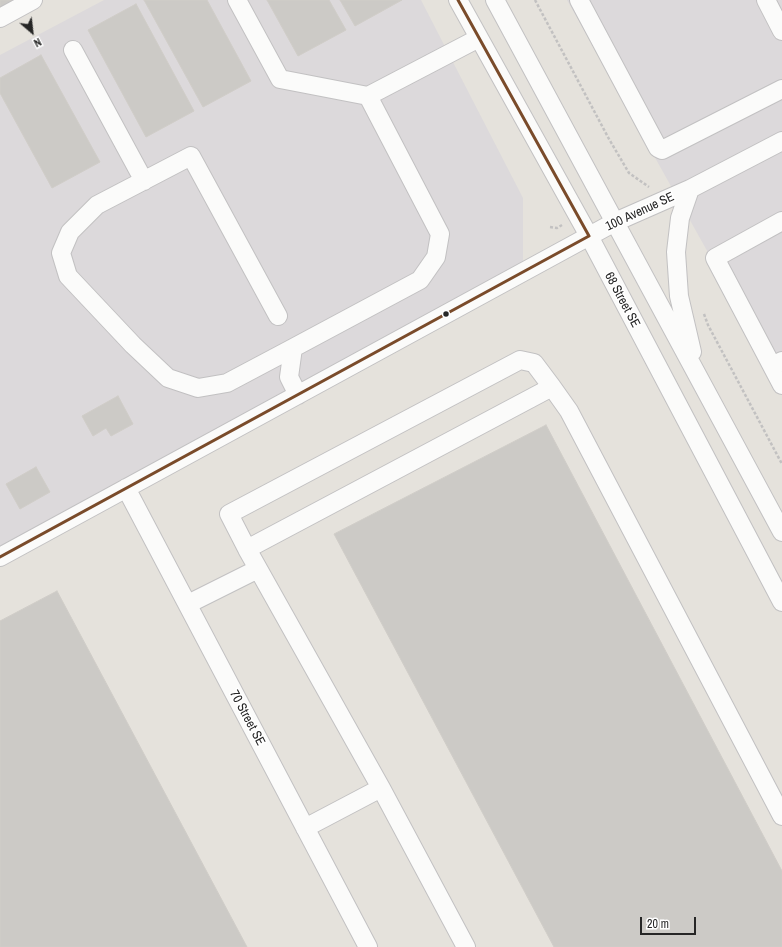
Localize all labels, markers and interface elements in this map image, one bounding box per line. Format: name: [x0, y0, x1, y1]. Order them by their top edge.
north arrow: [12, 12, 52, 52]
text: N: [31, 35, 44, 50]
street label: 100 Avenue SE: [603, 189, 677, 235]
street label: 68 Street SE: [601, 270, 643, 330]
unlabelled marker: [441, 309, 451, 319]
street label: 70 Street SE: [226, 688, 268, 748]
scale bar: [642, 909, 698, 935]
text: 20 m: [647, 916, 669, 932]

